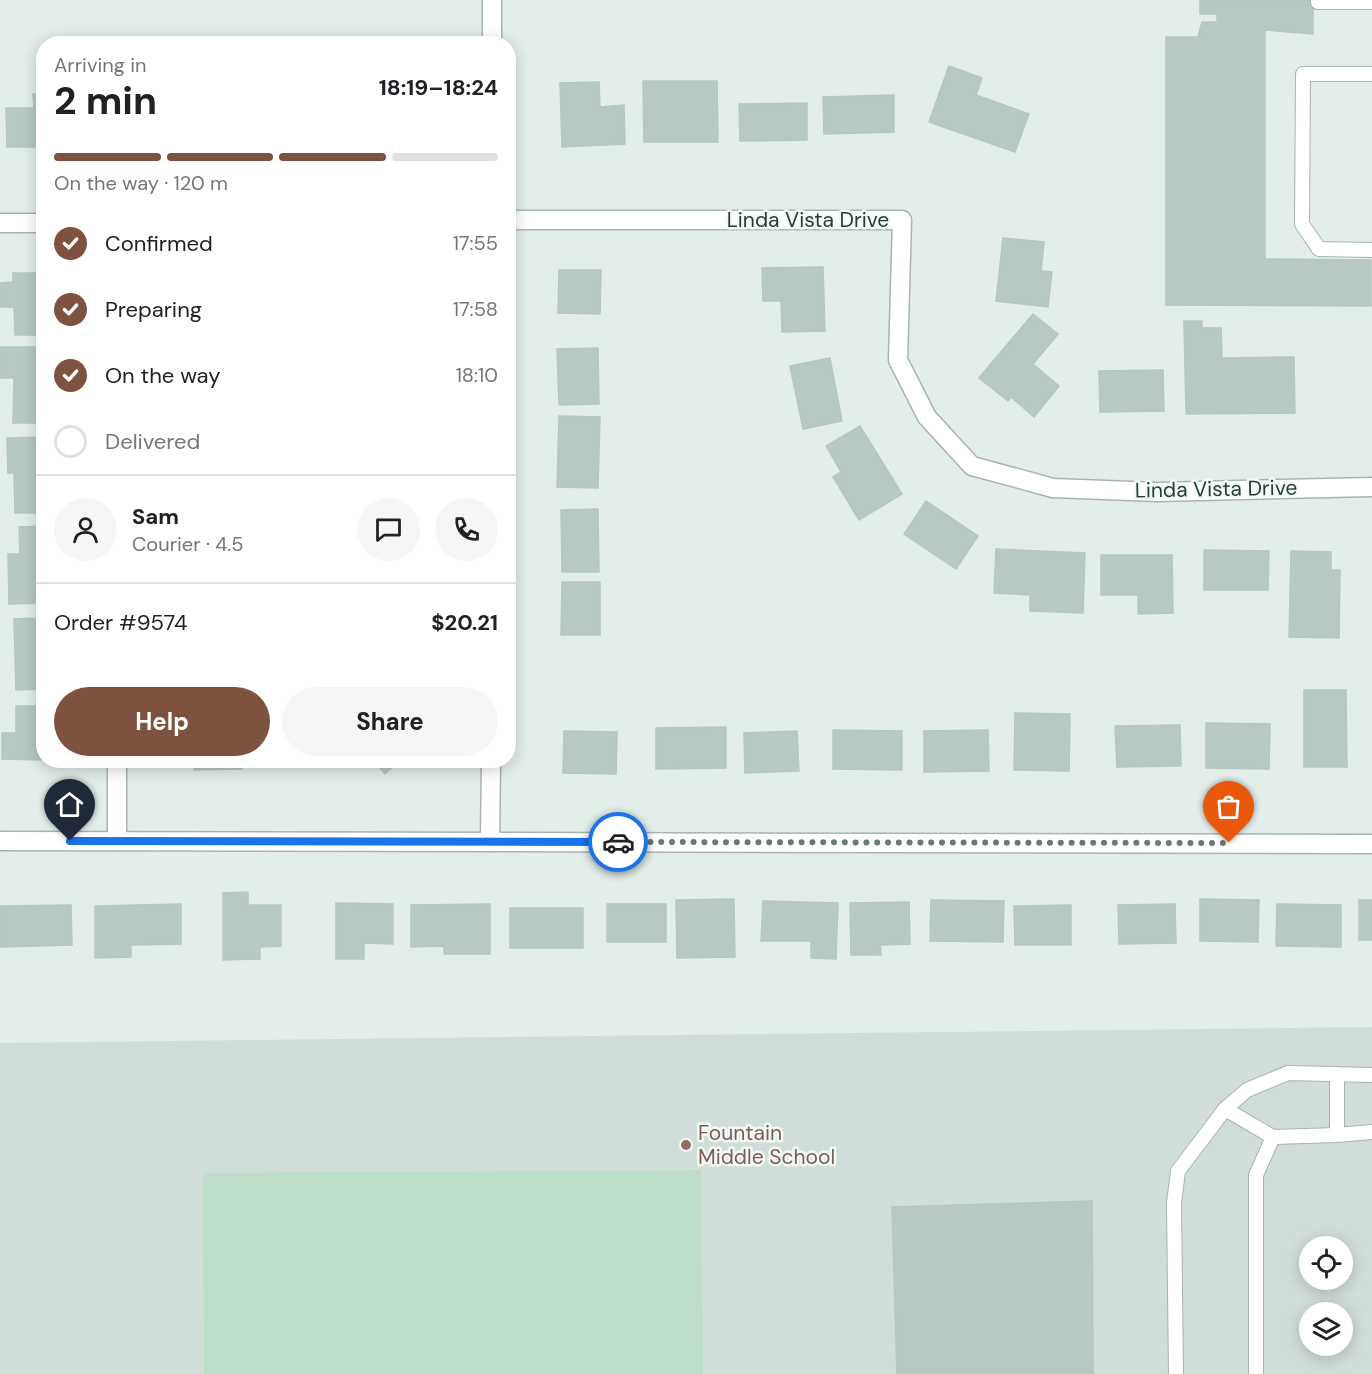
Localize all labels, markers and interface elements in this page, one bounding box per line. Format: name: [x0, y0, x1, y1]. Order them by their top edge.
text: Arriving in: [54, 52, 146, 78]
text: 18:19–18:24: [379, 73, 498, 102]
text: 2 min: [54, 75, 157, 126]
text: On the way · 120 m: [54, 170, 228, 196]
street label: Linda Vista Drive: [727, 206, 889, 234]
icon: check: [54, 227, 87, 260]
text: Confirmed: [105, 229, 213, 258]
text: 17:55: [453, 230, 498, 256]
icon: check: [54, 293, 87, 326]
text: Preparing: [105, 295, 202, 324]
text: 17:58: [453, 296, 498, 322]
icon: check: [54, 359, 87, 392]
text: On the way: [105, 361, 220, 390]
text: 18:10: [456, 362, 498, 388]
text: Delivered: [105, 427, 200, 456]
street label: Linda Vista Drive: [1135, 474, 1298, 504]
button: person: [54, 498, 117, 561]
button: chat: [357, 498, 420, 561]
button: phone: [435, 498, 498, 561]
text: Sam: [132, 502, 179, 531]
text: Courier · 4.5: [132, 531, 244, 557]
text: Order #9574: [54, 608, 187, 637]
text: $20.21: [431, 608, 498, 637]
button: Help: [54, 687, 270, 756]
button: Share: [282, 687, 498, 756]
pin: [44, 779, 95, 841]
pin: [1203, 781, 1254, 843]
icon: home: [53, 788, 86, 821]
icon: bag: [1212, 790, 1245, 823]
courier: [588, 812, 648, 872]
icon: car: [602, 826, 635, 859]
place label: Fountain Middle School: [698, 1119, 835, 1171]
marker: Fountain Middle School: [679, 1138, 693, 1152]
map controls: [1299, 1236, 1353, 1356]
button: locate: [1299, 1236, 1353, 1290]
button: layers: [1299, 1302, 1353, 1356]

